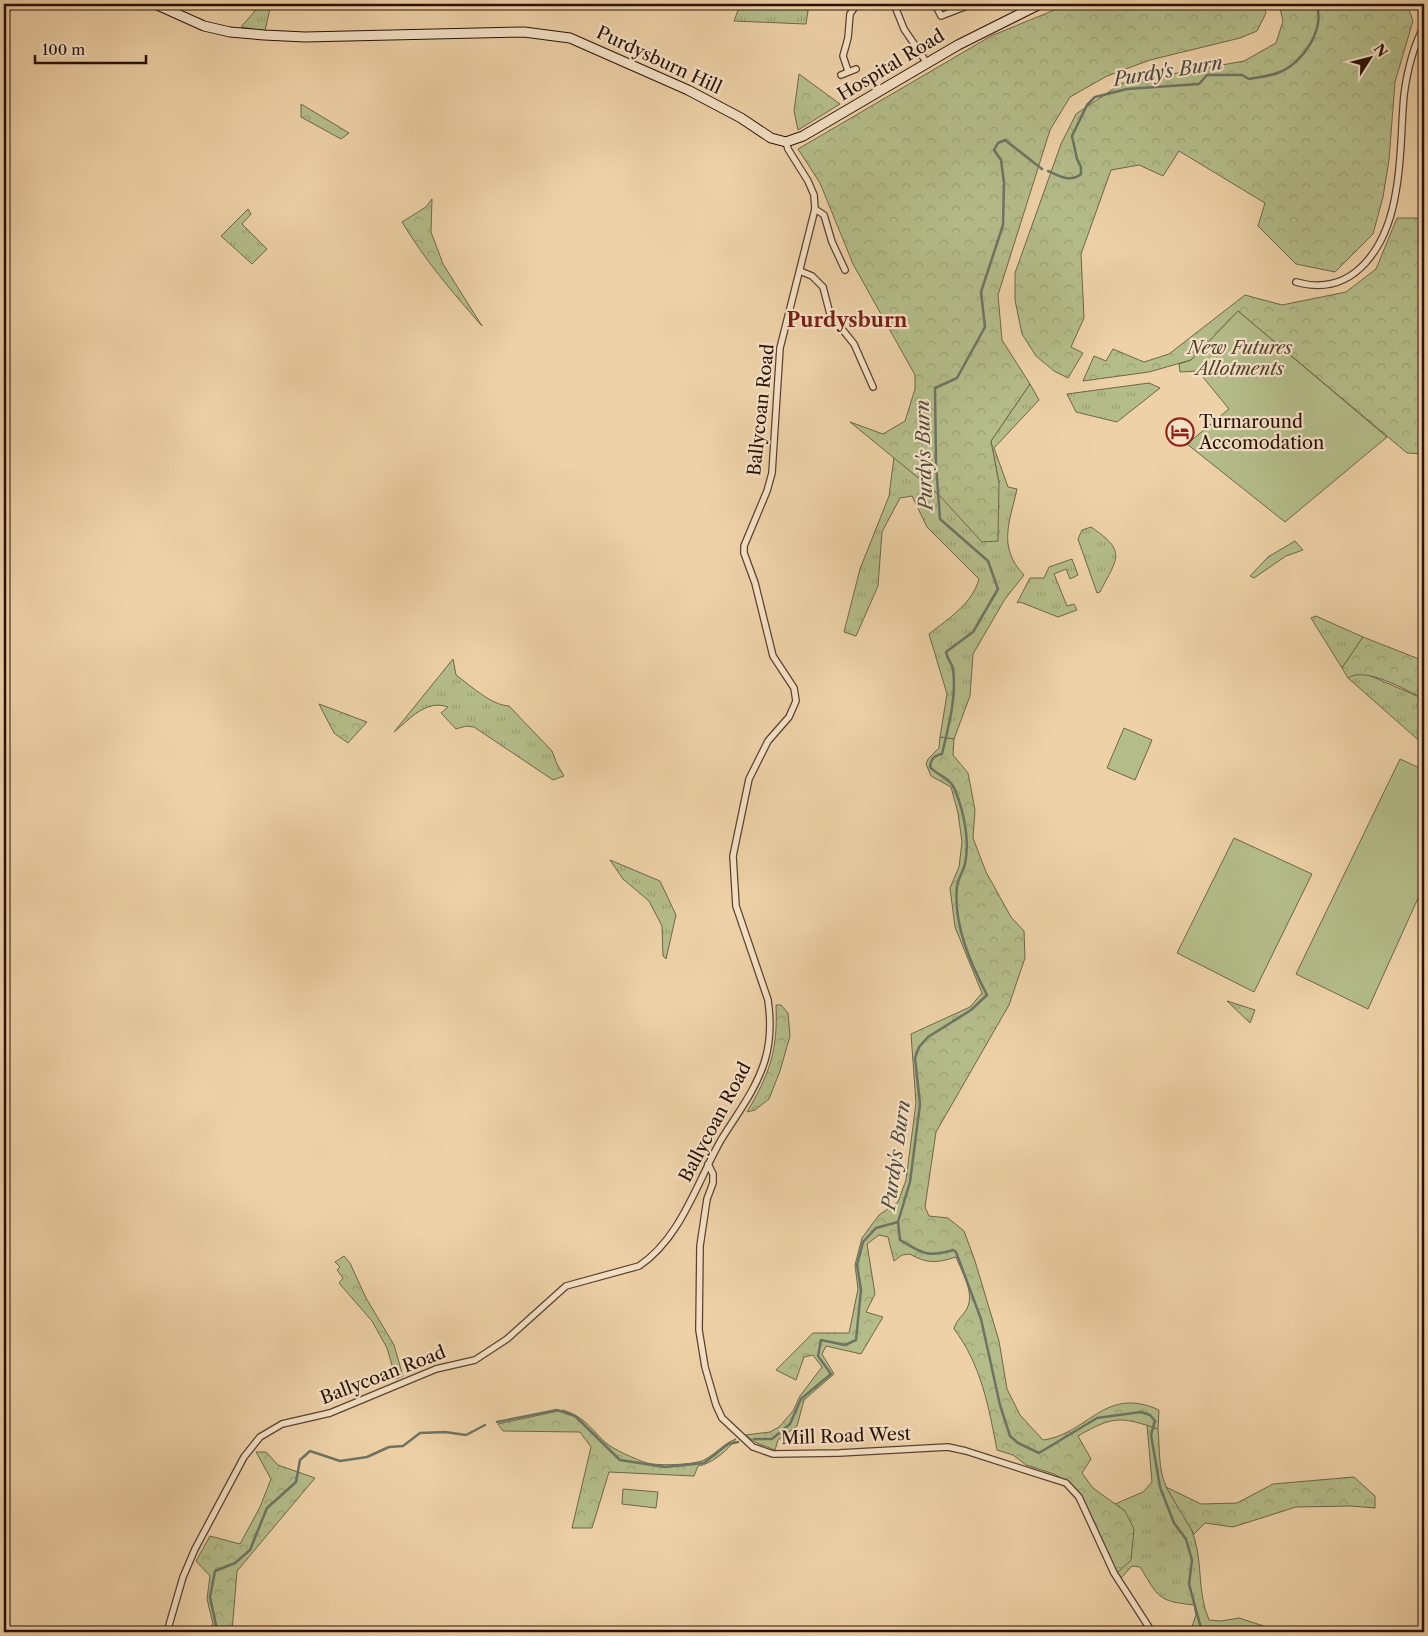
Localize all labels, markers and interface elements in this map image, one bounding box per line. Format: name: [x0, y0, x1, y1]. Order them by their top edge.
street label: Purdysburn Hill: [593, 21, 725, 99]
street label: Hospital Road: [833, 24, 949, 106]
scale bar: [35, 32, 146, 64]
north arrow: [1346, 32, 1396, 82]
text: 100 m: [42, 40, 85, 59]
text: N: [1370, 40, 1391, 61]
water label: Purdy's Burn: [1110, 51, 1224, 91]
district label: Purdysburn: [787, 308, 908, 332]
park label: New Futures Allotments: [1186, 337, 1292, 380]
street label: Ballycoan Road: [743, 343, 779, 477]
water label: Purdy's Burn: [911, 399, 937, 513]
place label: Turnaround Accomodation: [1198, 411, 1324, 454]
hotel icon: Turnaround Accomodation: [1165, 417, 1195, 447]
street label: Ballycoan Road: [674, 1058, 756, 1186]
water label: Purdy's Burn: [877, 1099, 915, 1213]
street label: Ballycoan Road: [317, 1341, 449, 1409]
street label: Mill Road West: [781, 1423, 912, 1449]

